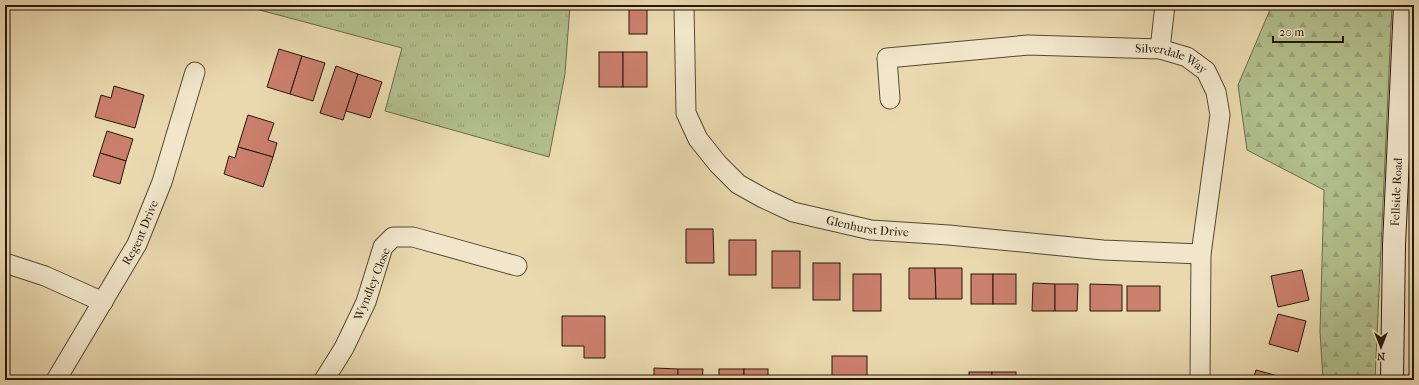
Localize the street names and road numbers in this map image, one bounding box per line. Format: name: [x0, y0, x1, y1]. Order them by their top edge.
street label: Silverdale Way: [1135, 41, 1210, 77]
street label: Fellside Road: [1388, 157, 1405, 227]
street label: Regent Drive: [119, 198, 161, 268]
street label: Glenhurst Drive: [825, 213, 910, 239]
street label: Wyndley Close: [351, 246, 393, 323]

